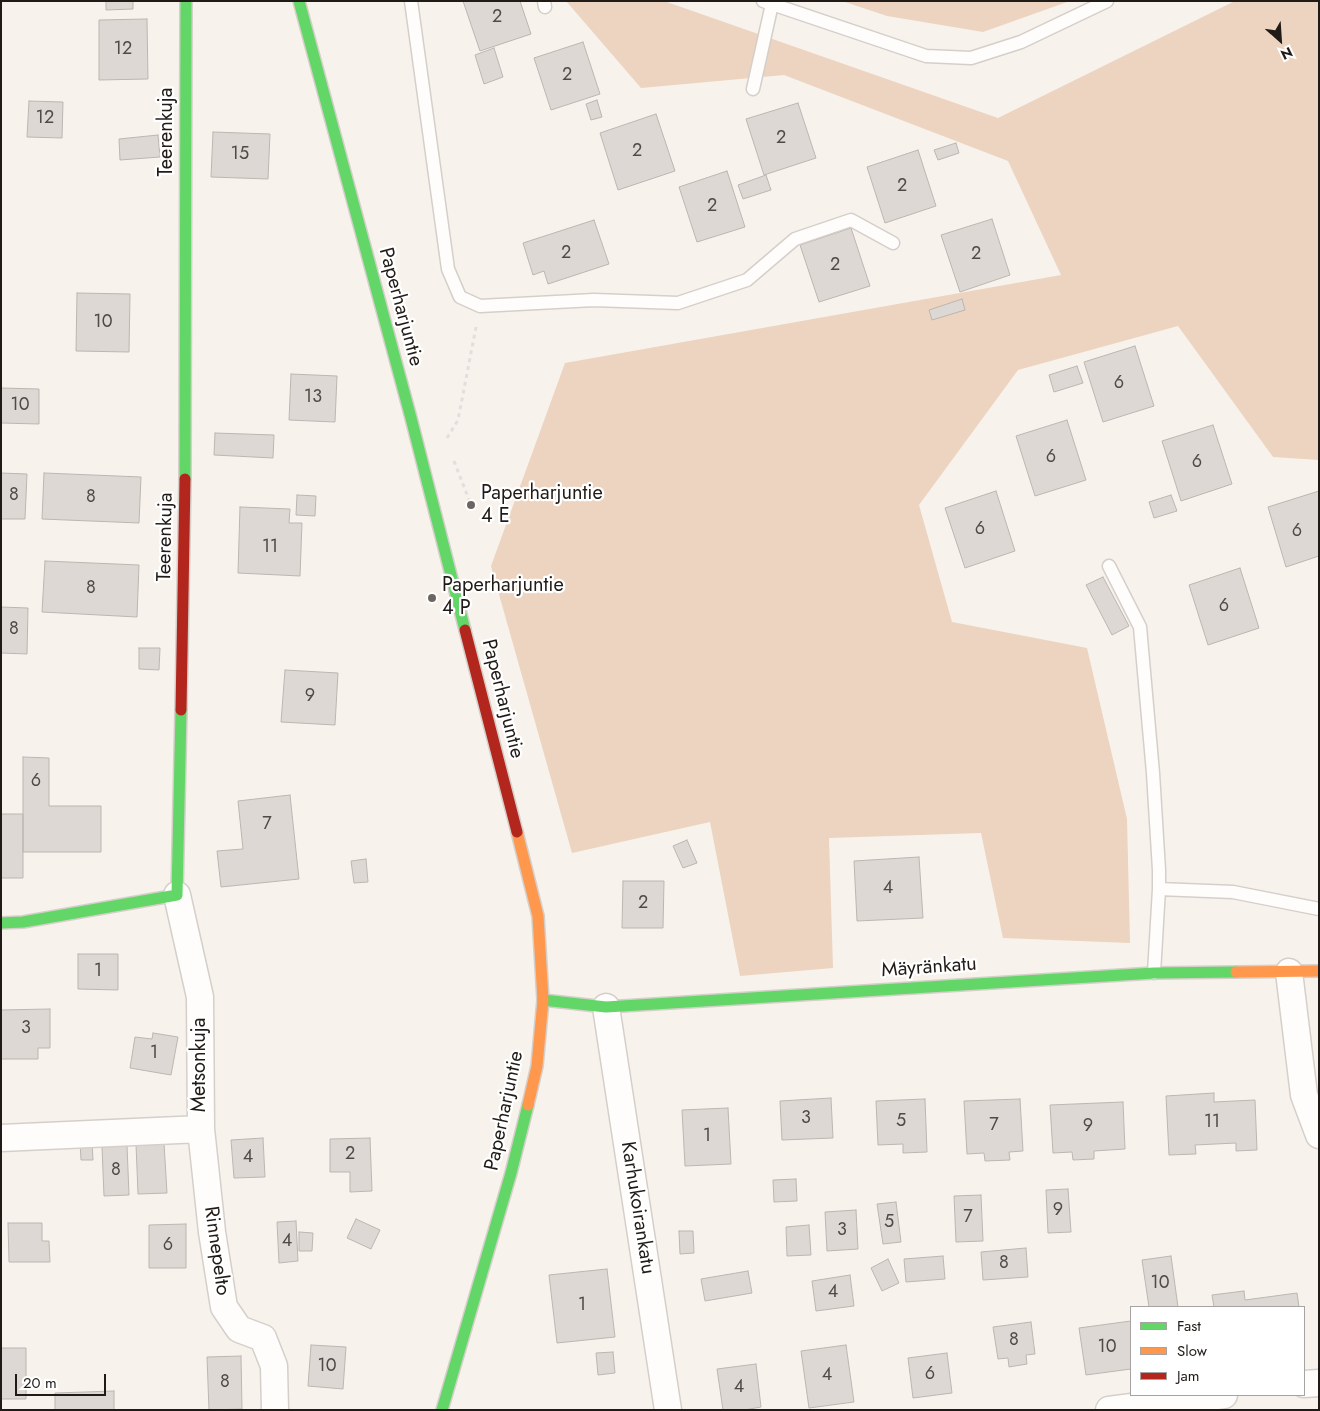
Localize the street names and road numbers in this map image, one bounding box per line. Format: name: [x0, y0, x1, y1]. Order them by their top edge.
street label: Teerenkuja: [155, 88, 179, 176]
street label: Paperharjuntie: [373, 245, 427, 369]
street label: Teerenkuja: [153, 492, 179, 582]
street label: Paperharjuntie: [476, 637, 528, 761]
street label: Mäyränkatu: [881, 953, 977, 983]
street label: Metsonkuja: [188, 1018, 212, 1112]
street label: Paperharjuntie: [481, 1049, 529, 1173]
street label: Karhukoirankatu: [615, 1140, 659, 1276]
street label: Rinnepelto: [198, 1205, 234, 1297]

